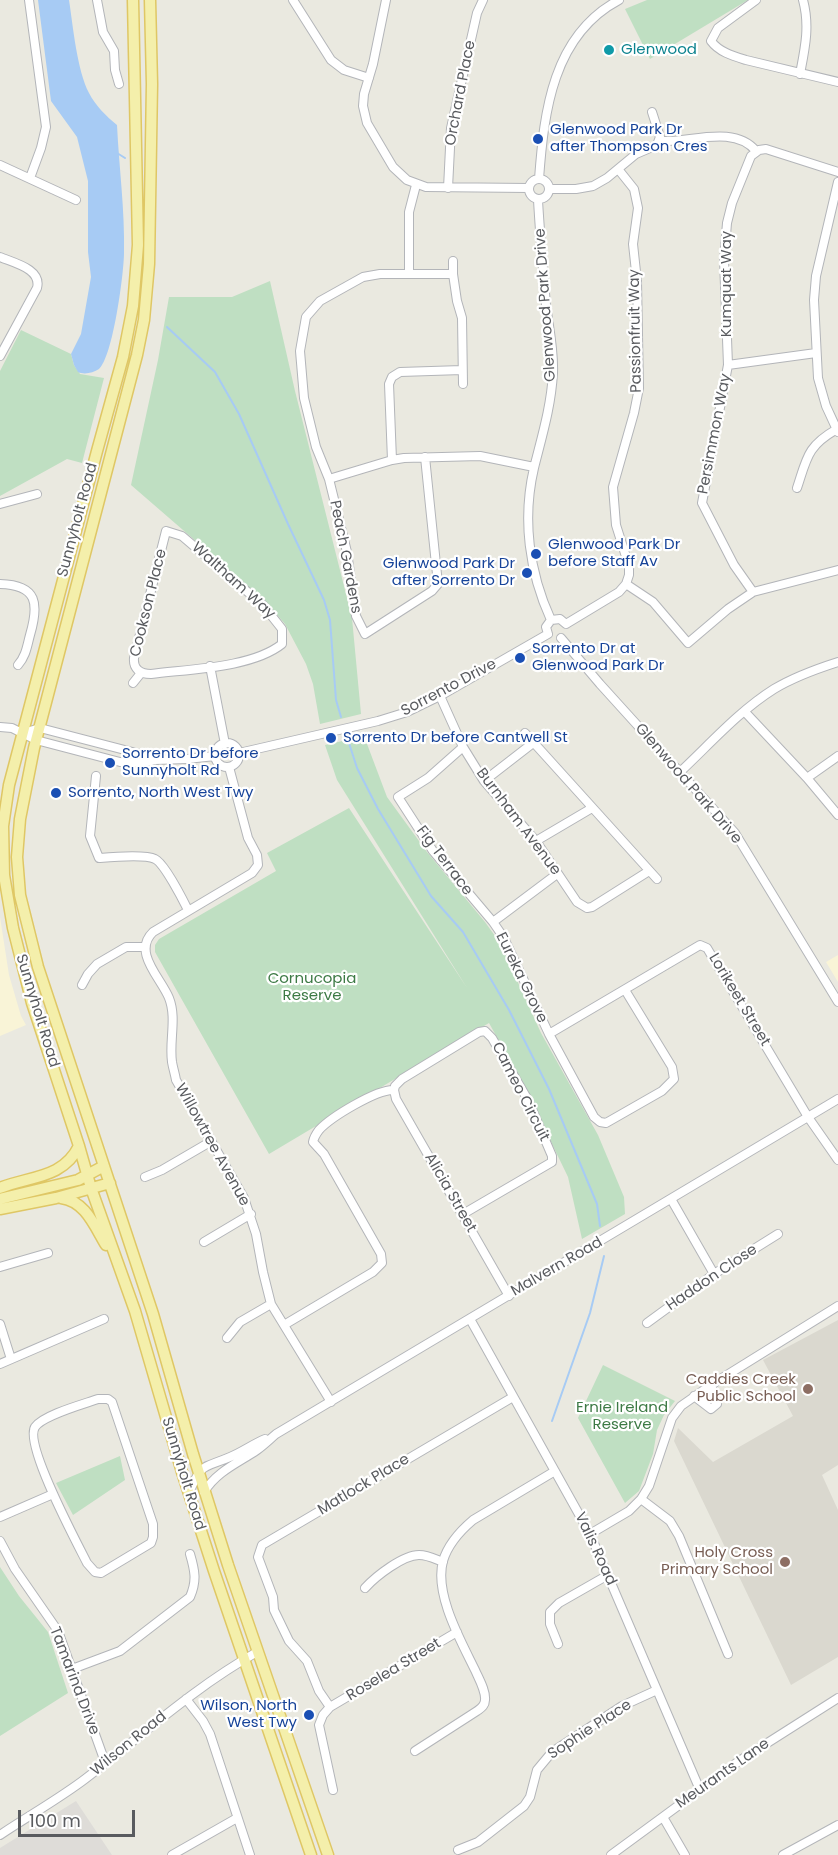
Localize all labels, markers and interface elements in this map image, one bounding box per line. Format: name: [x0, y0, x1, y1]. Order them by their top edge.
street label: Orchard Place: [442, 39, 480, 147]
place label: Glenwood: [621, 41, 697, 59]
marker: Glenwood: [602, 43, 616, 57]
place label: Glenwood Park Dr after Thompson Cres: [550, 121, 708, 156]
marker: Glenwood Park Dr after Thompson Cres: [531, 132, 545, 146]
street label: Glenwood Park Drive: [532, 228, 560, 382]
street label: Kumquat Way: [718, 231, 736, 337]
street label: Passionfruit Way: [626, 269, 646, 393]
street label: Persimmon Way: [694, 372, 736, 496]
street label: Sunnyholt Road: [54, 461, 102, 579]
street label: Peach Gardens: [325, 499, 365, 615]
place label: Glenwood Park Dr before Staff Av: [548, 536, 680, 571]
street label: Waltham Way: [187, 539, 279, 623]
street label: Cookson Place: [127, 547, 171, 659]
marker: Glenwood Park Dr before Staff Av: [529, 547, 543, 561]
place label: Glenwood Park Dr after Sorrento Dr: [383, 555, 515, 590]
marker: Glenwood Park Dr after Sorrento Dr: [520, 566, 534, 580]
place label: Sorrento Dr at Glenwood Park Dr: [532, 640, 664, 675]
marker: Sorrento Dr at Glenwood Park Dr: [513, 651, 527, 665]
street label: Sorrento Drive: [398, 655, 500, 721]
street label: Glenwood Park Drive: [631, 720, 745, 848]
place label: Sorrento Dr before Cantwell St: [343, 729, 568, 747]
marker: Sorrento Dr before Cantwell St: [324, 731, 338, 745]
place label: Sorrento Dr before Sunnyholt Rd: [122, 745, 259, 780]
marker: Sorrento Dr before Sunnyholt Rd: [103, 756, 117, 770]
street label: Burnham Avenue: [472, 765, 564, 879]
place label: Sorrento, North West Twy: [68, 784, 253, 802]
marker: Sorrento, North West Twy: [49, 786, 63, 800]
street label: Fig Terrace: [412, 823, 476, 899]
street label: Eureka Grove: [491, 930, 551, 1026]
street label: Lorikeet Street: [704, 950, 774, 1050]
street label: Sunnyholt Road: [11, 952, 63, 1070]
park label: Cornucopia Reserve: [268, 970, 356, 1005]
street label: Cameo Circuit: [487, 1039, 553, 1145]
street label: Willowtree Avenue: [171, 1080, 253, 1210]
street label: Alicia Street: [420, 1150, 480, 1236]
street label: Malvern Road: [508, 1234, 606, 1300]
street label: Haddon Close: [663, 1241, 761, 1315]
place label: Caddies Creek Public School: [686, 1371, 796, 1406]
marker: Caddies Creek Public School: [801, 1382, 815, 1396]
park label: Ernie Ireland Reserve: [576, 1399, 668, 1434]
street label: Sunnyholt Road: [157, 1415, 209, 1533]
street label: Matlock Place: [315, 1451, 413, 1519]
street label: Valis Road: [570, 1510, 620, 1588]
place label: Holy Cross Primary School: [661, 1544, 773, 1579]
marker: Holy Cross Primary School: [778, 1555, 792, 1569]
street label: Tamarind Drive: [45, 1624, 103, 1738]
street label: Roselea Street: [344, 1635, 444, 1705]
street label: Sophie Place: [545, 1696, 635, 1764]
place label: Wilson, North West Twy: [200, 1697, 297, 1732]
street label: Wilson Road: [88, 1708, 170, 1780]
marker: Wilson, North West Twy: [302, 1708, 316, 1722]
street label: Meurants Lane: [673, 1735, 773, 1813]
scale bar: [21, 1798, 138, 1836]
text: 100 m: [29, 1808, 81, 1833]

